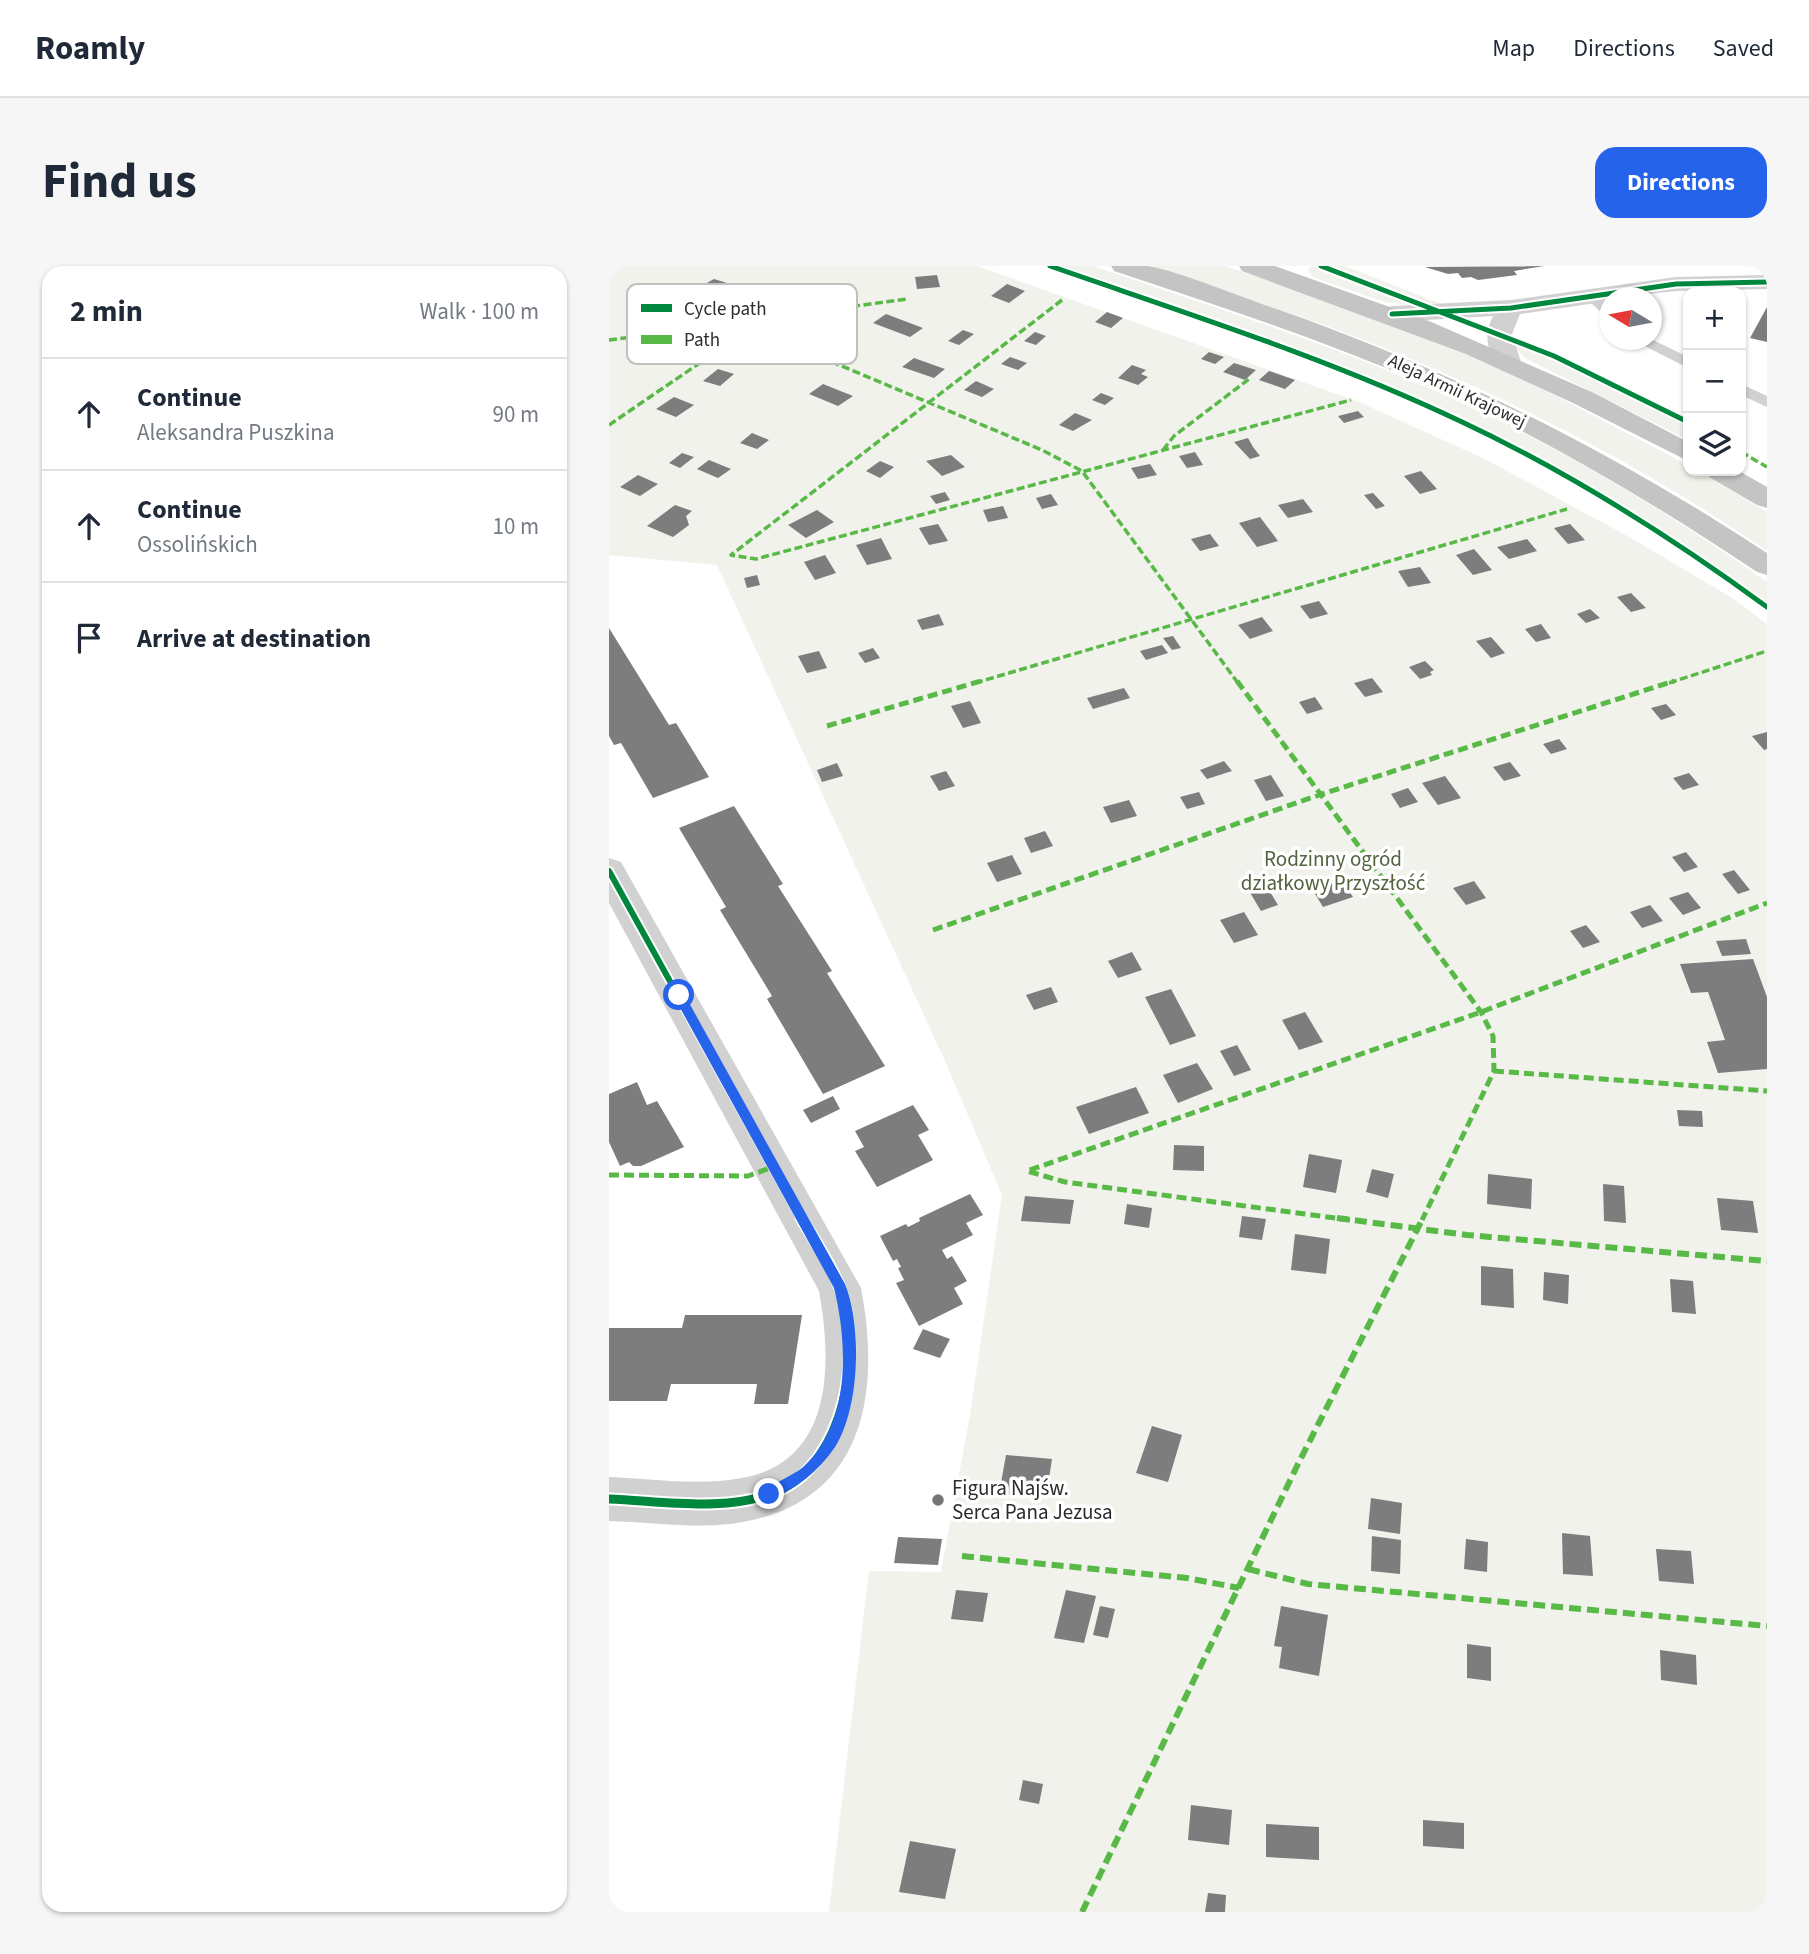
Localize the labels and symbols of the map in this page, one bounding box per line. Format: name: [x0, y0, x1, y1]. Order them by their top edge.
legend: [627, 284, 857, 364]
north arrow: [1599, 287, 1662, 350]
text: Cycle path: [684, 296, 766, 323]
text: Path: [684, 327, 720, 354]
street label: Aleja Armii Krajowej: [1384, 348, 1530, 434]
park label: Rodzinny ogród działkowy Przyszłość: [1241, 844, 1426, 898]
route start: [663, 979, 694, 1010]
place label: Figura Najśw. Serca Pana Jezusa: [952, 1473, 1113, 1527]
route end: [753, 1478, 784, 1509]
marker: Figura Najśw. Serca Pana Jezusa: [930, 1492, 946, 1508]

